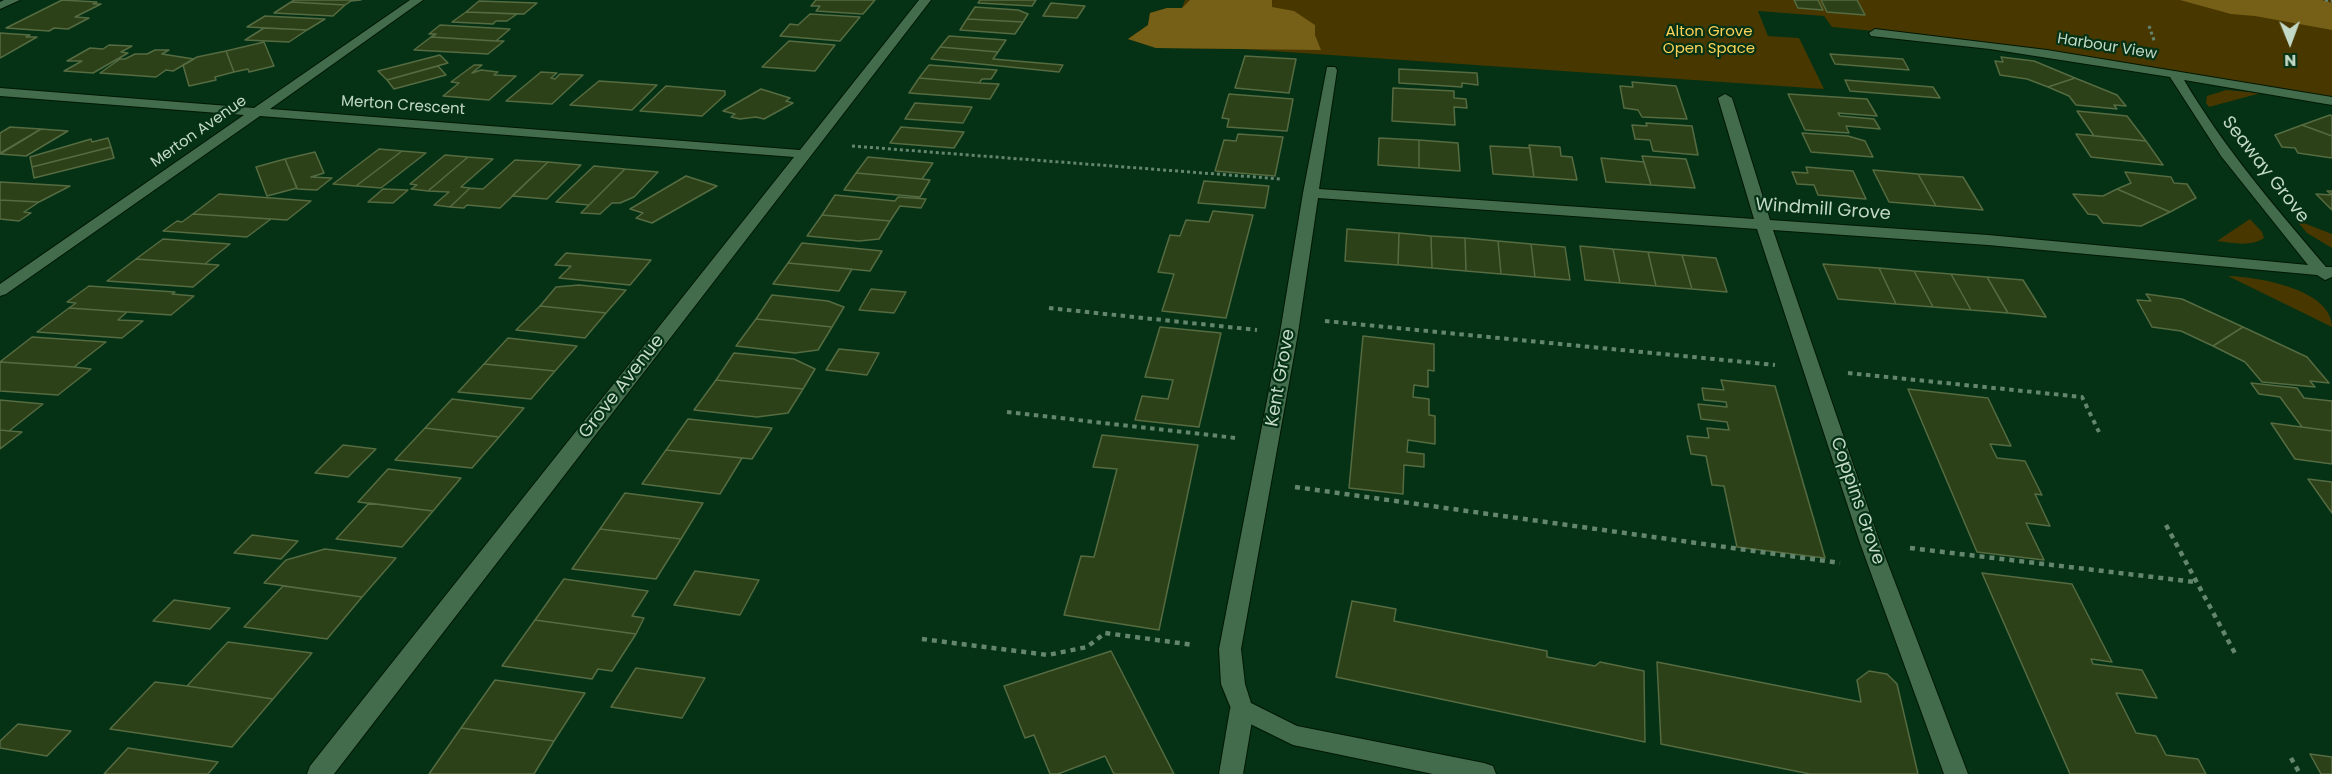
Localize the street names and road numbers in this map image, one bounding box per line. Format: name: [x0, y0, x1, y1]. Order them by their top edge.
street label: Harbour View: [2056, 30, 2158, 64]
street label: Merton Avenue: [148, 92, 250, 172]
street label: Merton Crescent: [340, 93, 466, 119]
street label: Seaway Grove: [2217, 112, 2313, 228]
street label: Windmill Grove: [1755, 194, 1891, 226]
street label: Kent Grove: [1262, 328, 1300, 428]
street label: Grove Avenue: [575, 331, 669, 443]
street label: Coppins Grove: [1825, 434, 1889, 568]

